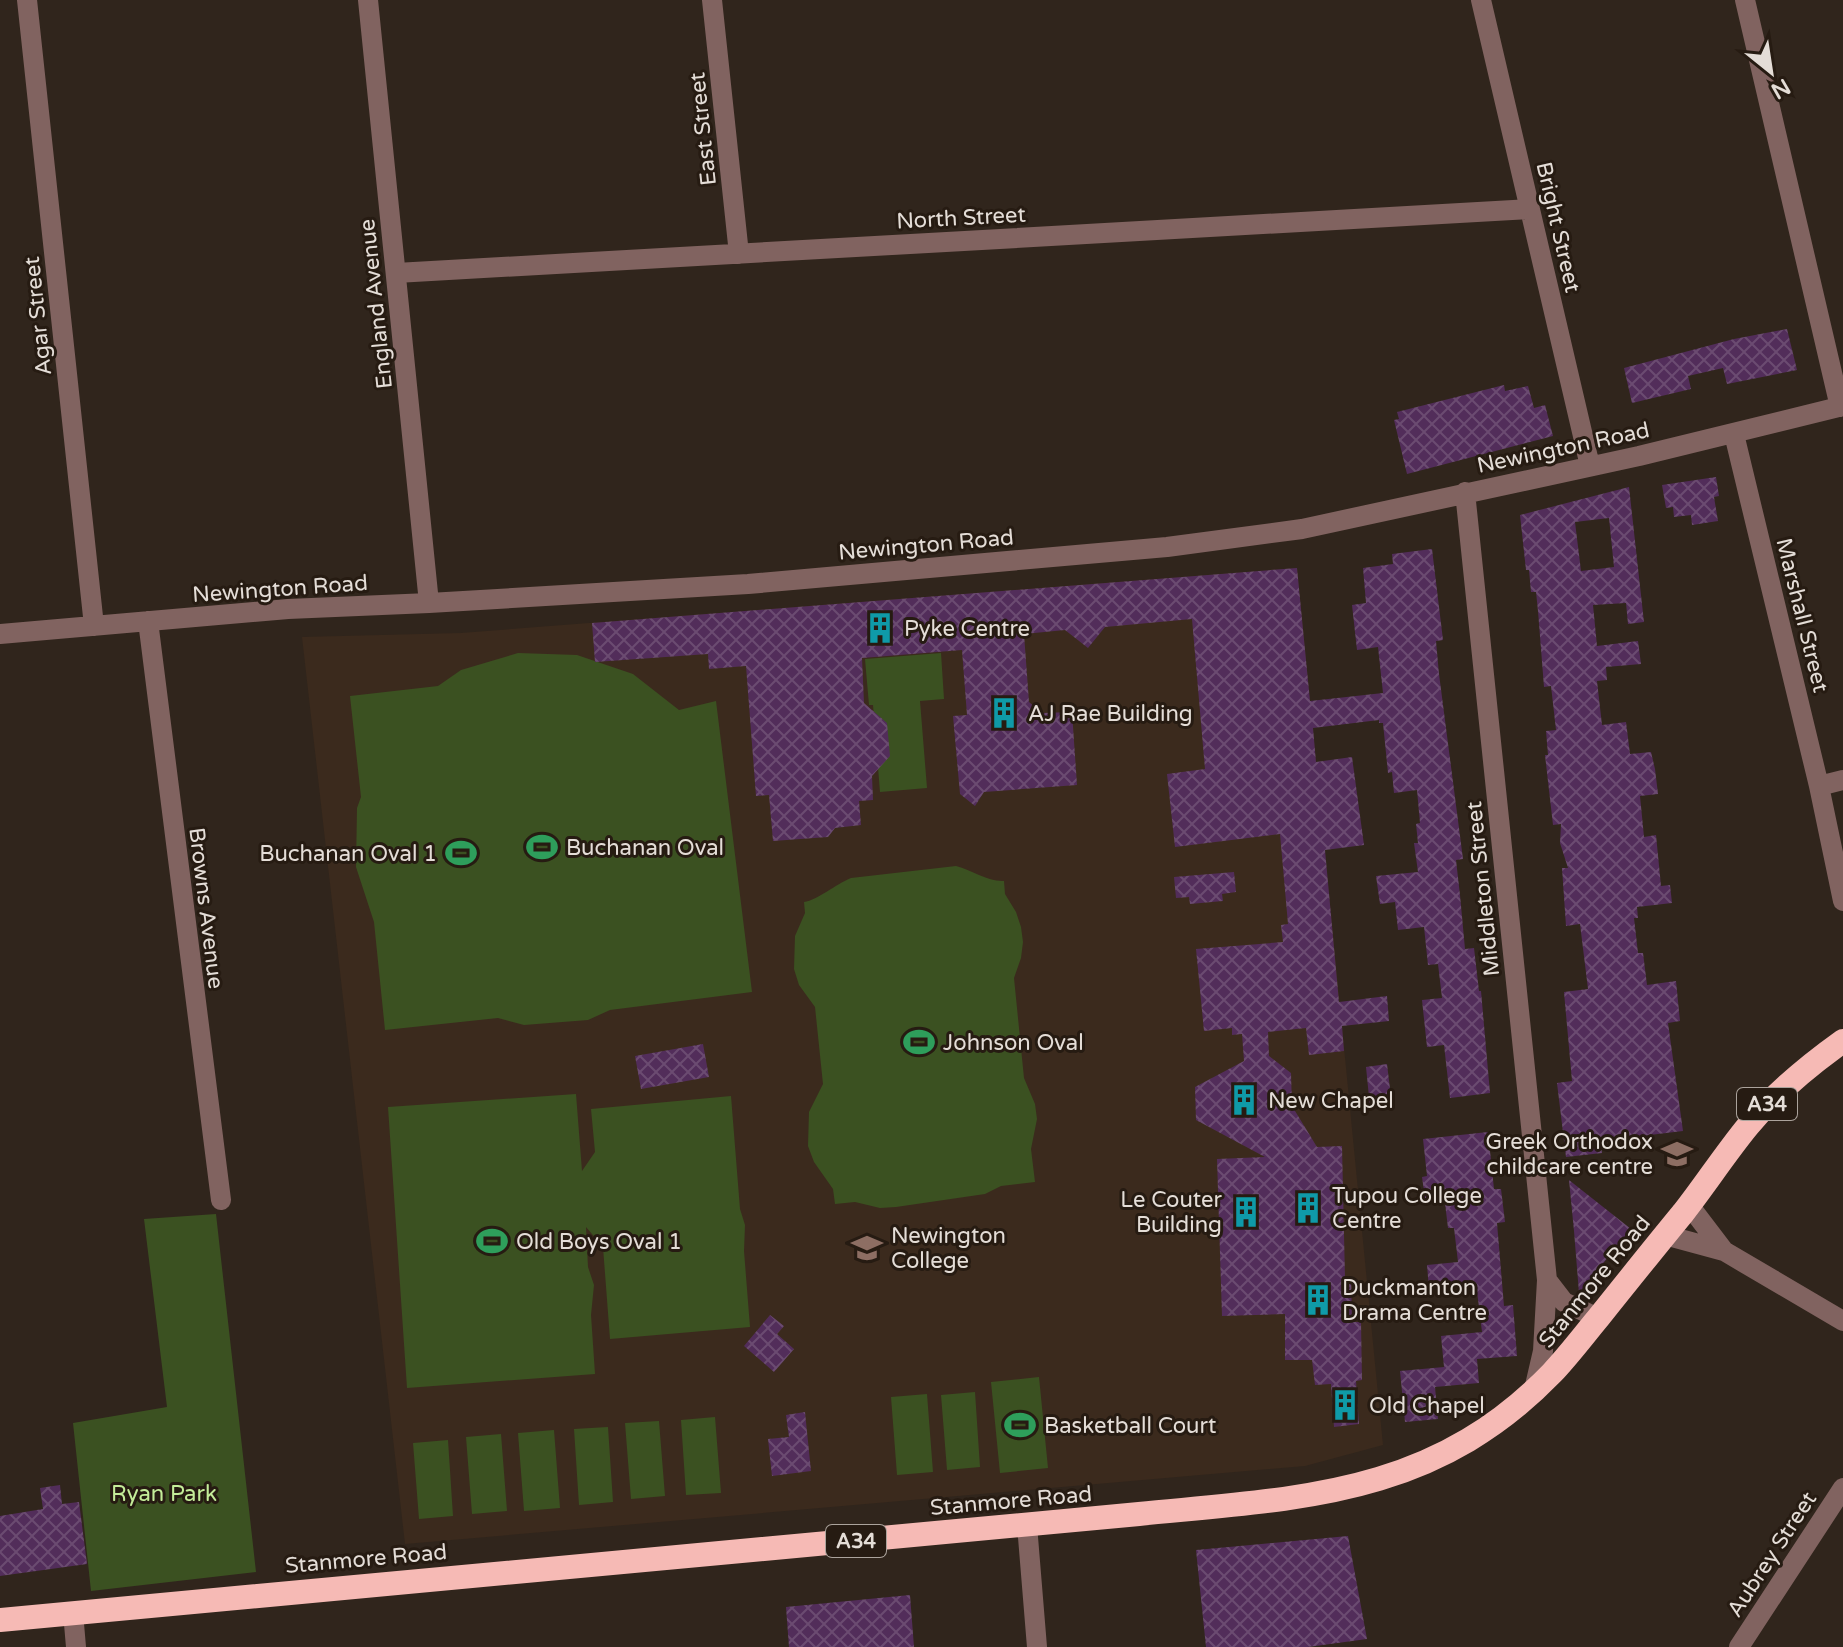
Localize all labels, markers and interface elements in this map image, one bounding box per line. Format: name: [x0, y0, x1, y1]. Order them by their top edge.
north arrow: [1731, 32, 1811, 112]
street label: East Street: [684, 71, 722, 187]
text: N: [1766, 73, 1795, 104]
street label: Bright Street: [1530, 159, 1586, 295]
street label: North Street: [896, 202, 1026, 234]
street label: England Avenue: [354, 218, 398, 390]
street label: Agar Street: [19, 255, 57, 377]
street label: Newington Road: [1474, 417, 1652, 479]
street label: Newington Road: [837, 524, 1015, 566]
street label: Marshall Street: [1770, 535, 1834, 695]
street label: Newington Road: [191, 570, 369, 608]
building icon: Pyke Centre: [863, 611, 897, 645]
place label: Pyke Centre: [904, 616, 1030, 642]
building icon: AJ Rae Building: [987, 696, 1021, 730]
place label: AJ Rae Building: [1028, 701, 1193, 727]
street label: Middleton Street: [1461, 800, 1505, 978]
street label: Browns Avenue: [183, 826, 229, 990]
sports icon: Buchanan Oval: [525, 830, 559, 864]
place label: Buchanan Oval: [566, 835, 724, 861]
sports icon: Buchanan Oval 1: [444, 836, 478, 870]
place label: Buchanan Oval 1: [259, 841, 437, 867]
sports icon: Johnson Oval: [902, 1025, 936, 1059]
place label: Johnson Oval: [943, 1030, 1084, 1056]
building icon: New Chapel: [1227, 1083, 1261, 1117]
place label: New Chapel: [1268, 1088, 1394, 1114]
road number: A34: [1737, 1088, 1797, 1120]
place label: Greek Orthodox childcare centre: [1485, 1129, 1653, 1180]
school or university icon: Greek Orthodox childcare centre: [1660, 1137, 1694, 1171]
place label: Tupou College Centre: [1332, 1183, 1482, 1234]
place label: Le Couter Building: [1120, 1187, 1223, 1238]
building icon: Tupou College Centre: [1291, 1191, 1325, 1225]
building icon: Le Couter Building: [1229, 1195, 1263, 1229]
street label: Stanmore Road: [1534, 1210, 1656, 1353]
place label: Newington College: [891, 1223, 1006, 1274]
sports icon: Old Boys Oval 1: [475, 1224, 509, 1258]
place label: Old Boys Oval 1: [516, 1229, 682, 1255]
school or university icon: Newington College: [850, 1231, 884, 1265]
place label: Duckmanton Drama Centre: [1342, 1275, 1487, 1326]
building icon: Duckmanton Drama Centre: [1301, 1283, 1335, 1317]
building icon: Old Chapel: [1328, 1388, 1362, 1422]
place label: Old Chapel: [1369, 1393, 1485, 1419]
sports icon: Basketball Court: [1003, 1408, 1037, 1442]
place label: Basketball Court: [1044, 1413, 1216, 1439]
park label: Ryan Park: [111, 1481, 217, 1507]
street label: Stanmore Road: [929, 1481, 1093, 1521]
street label: Aubrey Street: [1722, 1487, 1822, 1622]
road number: A34: [826, 1525, 886, 1557]
street label: Stanmore Road: [284, 1539, 448, 1579]

